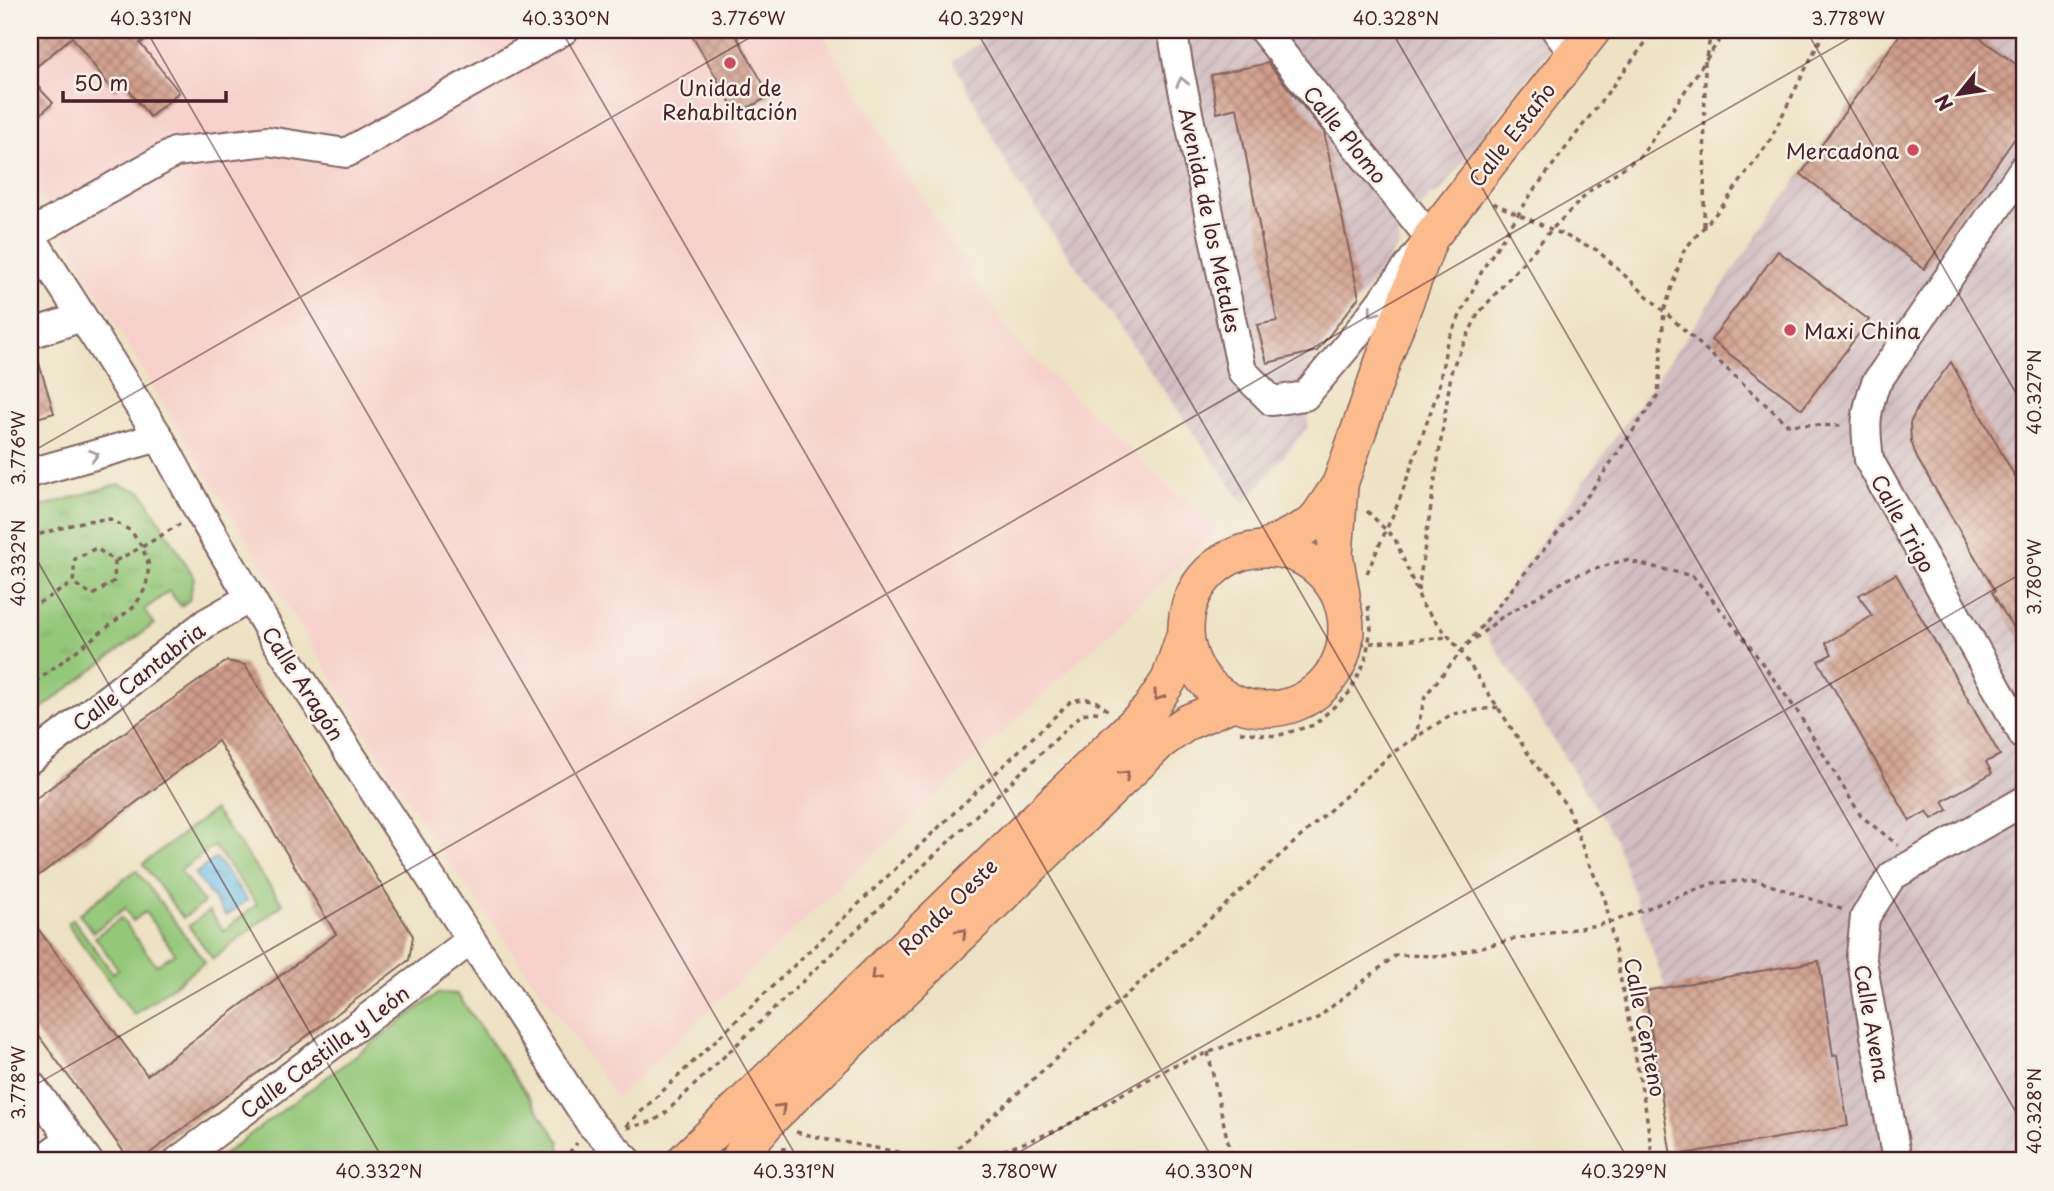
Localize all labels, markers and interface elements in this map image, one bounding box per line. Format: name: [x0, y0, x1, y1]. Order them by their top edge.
text: 40.331°N: [110, 4, 192, 31]
text: 40.330°N: [522, 4, 610, 31]
text: 3.776°W: [710, 4, 786, 31]
text: 40.329°N: [938, 4, 1024, 31]
text: 40.328°N: [1353, 4, 1439, 31]
text: 3.778°W: [1811, 4, 1886, 31]
marker: Unidad de Rehabiltación: [722, 55, 738, 71]
scale bar: [63, 60, 226, 104]
north arrow: [1924, 60, 1994, 130]
text: 50 m: [74, 66, 128, 98]
place label: Unidad de Rehabiltación: [662, 71, 798, 127]
street label: Calle Estaño: [1460, 75, 1562, 193]
one-way arrow: [1175, 76, 1190, 88]
street label: Calle Plomo: [1296, 78, 1396, 190]
text: N: [1928, 89, 1959, 117]
street label: Avenida de los Metales: [1171, 104, 1251, 336]
place label: Mercadona: [1786, 134, 1899, 166]
marker: Mercadona: [1905, 142, 1921, 158]
one-way arrow: [1369, 304, 1382, 316]
place label: Maxi China: [1804, 314, 1921, 346]
marker: Maxi China: [1782, 322, 1798, 338]
text: 40.327°N: [2020, 349, 2047, 435]
text: 3.776°W: [4, 410, 31, 486]
one-way arrow: [88, 449, 100, 463]
street label: Calle Trigo: [1864, 468, 1944, 578]
text: 40.332°N: [4, 519, 31, 607]
text: 3.780°W: [2020, 538, 2047, 615]
street label: Calle Cantabria: [65, 613, 212, 738]
street label: Calle Aragón: [255, 619, 353, 747]
one-way arrow: [1153, 688, 1166, 701]
one-way arrow: [1117, 770, 1130, 783]
street label: Ronda Oeste: [890, 850, 1004, 962]
one-way arrow: [954, 929, 967, 942]
street label: Calle Centeno: [1617, 955, 1675, 1099]
street label: Calle Avena: [1847, 962, 1899, 1084]
one-way arrow: [870, 968, 883, 981]
street label: Calle Castilla y León: [232, 976, 416, 1126]
text: 3.778°W: [4, 1045, 31, 1120]
text: 40.328°N: [2020, 1068, 2047, 1154]
one-way arrow: [773, 1104, 786, 1117]
text: 40.332°N: [335, 1157, 423, 1184]
text: 40.331°N: [753, 1157, 835, 1184]
text: 3.780°W: [981, 1157, 1058, 1184]
text: 40.330°N: [1165, 1157, 1253, 1184]
text: 40.329°N: [1581, 1157, 1667, 1184]

